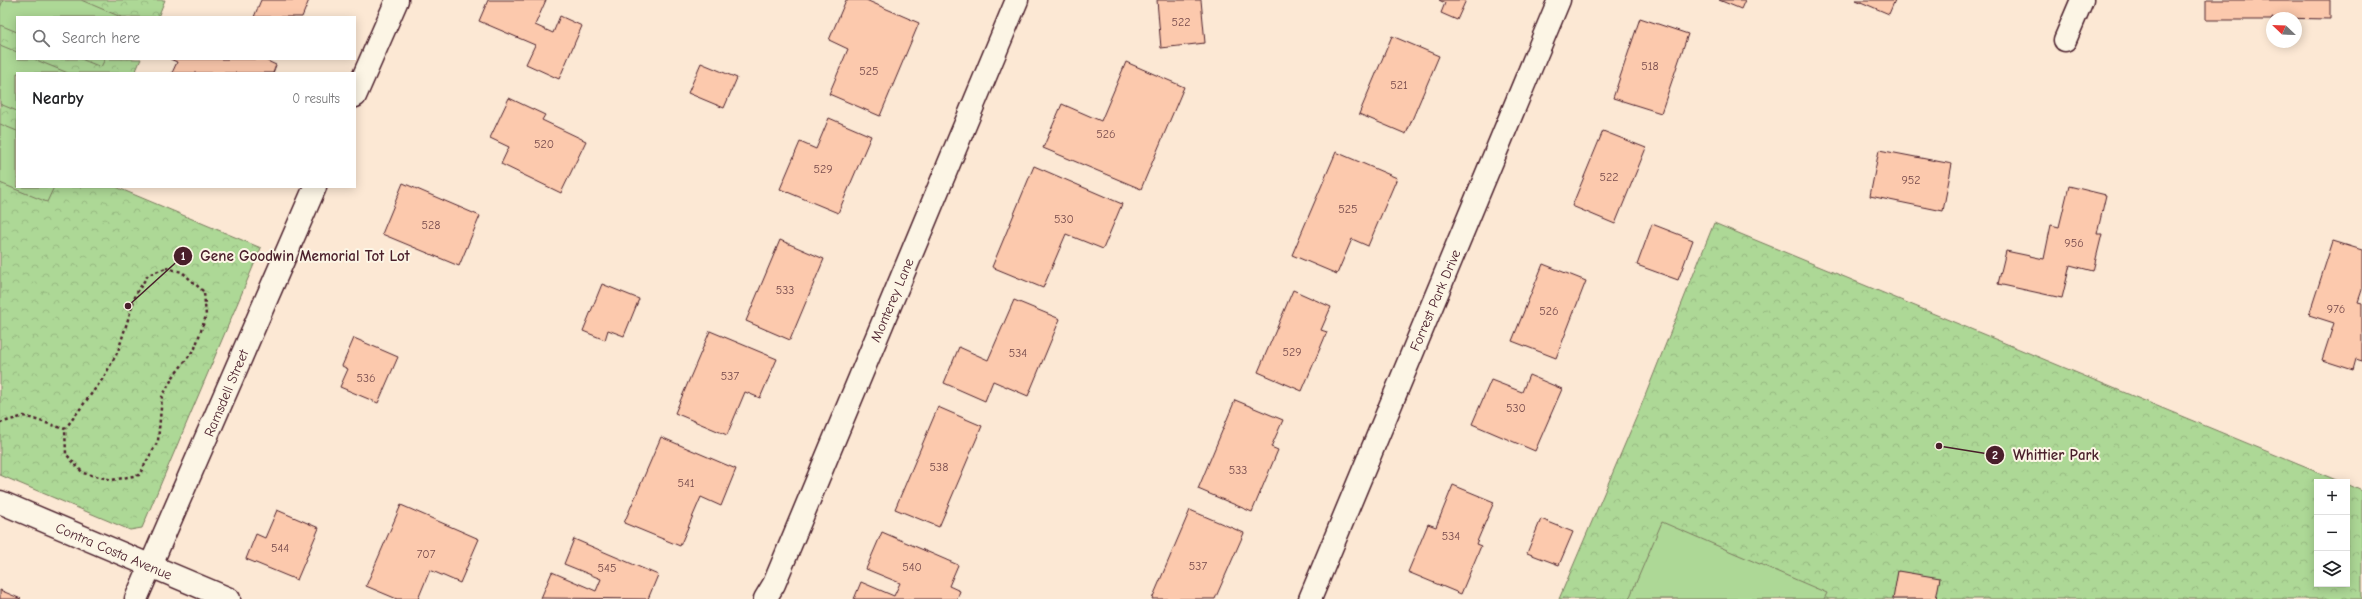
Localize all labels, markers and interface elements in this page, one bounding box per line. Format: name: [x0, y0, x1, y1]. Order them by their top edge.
north arrow: [2266, 12, 2302, 48]
house number: 522: [1171, 15, 1191, 29]
search box: [16, 16, 356, 60]
icon: search: [30, 27, 52, 49]
text: Search here: [62, 29, 140, 47]
house number: 518: [1641, 59, 1659, 73]
house number: 525: [859, 64, 879, 78]
house number: 521: [1390, 78, 1408, 92]
text: Nearby: [32, 89, 83, 108]
text: 0 results: [292, 91, 340, 106]
house number: 526: [1096, 127, 1116, 141]
house number: 520: [534, 137, 554, 151]
house number: 529: [813, 162, 833, 176]
house number: 522: [1599, 170, 1619, 184]
house number: 952: [1901, 173, 1921, 187]
house number: 525: [1338, 202, 1358, 216]
house number: 530: [1054, 212, 1074, 226]
house number: 528: [422, 218, 440, 232]
house number: 956: [2064, 236, 2084, 250]
callout: Gene Goodwin Memorial Tot Lot: [173, 243, 418, 270]
text: Gene Goodwin Memorial Tot Lot: [200, 247, 411, 265]
street label: Forrest Park Drive: [1406, 247, 1465, 354]
text: 1: [181, 249, 186, 263]
street label: Monterey Lane: [867, 256, 918, 345]
house number: 533: [776, 283, 794, 297]
house number: 976: [2327, 302, 2345, 316]
house number: 526: [1539, 304, 1559, 318]
house number: 529: [1282, 345, 1302, 359]
street label: Ramsdell Street: [200, 346, 253, 439]
house number: 534: [1009, 346, 1027, 360]
house number: 537: [721, 369, 739, 383]
house number: 536: [356, 371, 376, 385]
house number: 530: [1506, 401, 1526, 415]
callout: Whittier Park: [1985, 441, 2107, 468]
text: Whittier Park: [2013, 446, 2100, 464]
text: 2: [1992, 448, 1998, 462]
house number: 538: [930, 460, 948, 474]
house number: 533: [1229, 463, 1247, 477]
house number: 541: [677, 476, 695, 490]
map controls: [2314, 479, 2350, 587]
button: +: [2314, 479, 2350, 515]
button: −: [2314, 515, 2350, 551]
street label: Contra Costa Avenue: [53, 519, 175, 584]
house number: 534: [1442, 529, 1460, 543]
house number: 544: [271, 541, 289, 555]
house number: 707: [417, 547, 436, 561]
button: layers: [2314, 551, 2350, 587]
house number: 537: [1189, 559, 1207, 573]
house number: 540: [902, 560, 922, 574]
house number: 545: [598, 561, 616, 575]

